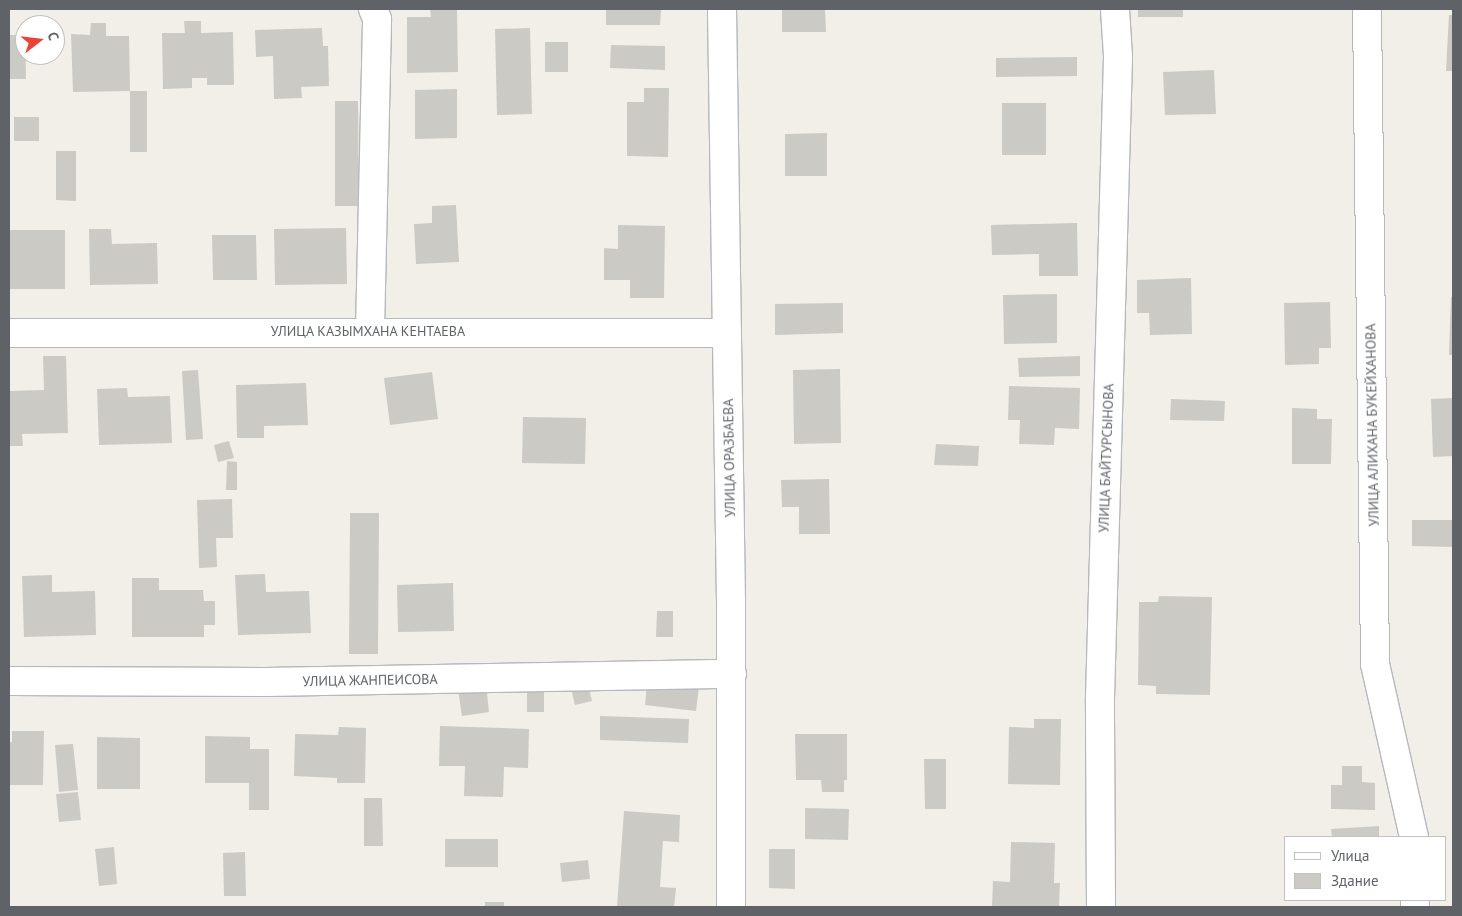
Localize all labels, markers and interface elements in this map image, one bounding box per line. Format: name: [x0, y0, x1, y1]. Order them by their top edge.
north arrow: [15, 15, 65, 65]
text: С: [44, 30, 63, 42]
street label: УЛИЦА КАЗЫМХАНА КЕНТАЕВА: [270, 323, 466, 339]
street label: УЛИЦА АЛИХАНА БУКЕЙХАНОВА: [1362, 323, 1382, 527]
street label: УЛИЦА БАЙТУРСЫНОВА: [1095, 383, 1117, 533]
street label: УЛИЦА ОРАЗБАЕВА: [720, 398, 738, 518]
street label: УЛИЦА ЖАНПЕИСОВА: [302, 670, 438, 690]
legend: [1284, 836, 1447, 901]
text: Улица: [1331, 846, 1369, 865]
text: Здание: [1331, 871, 1379, 890]

